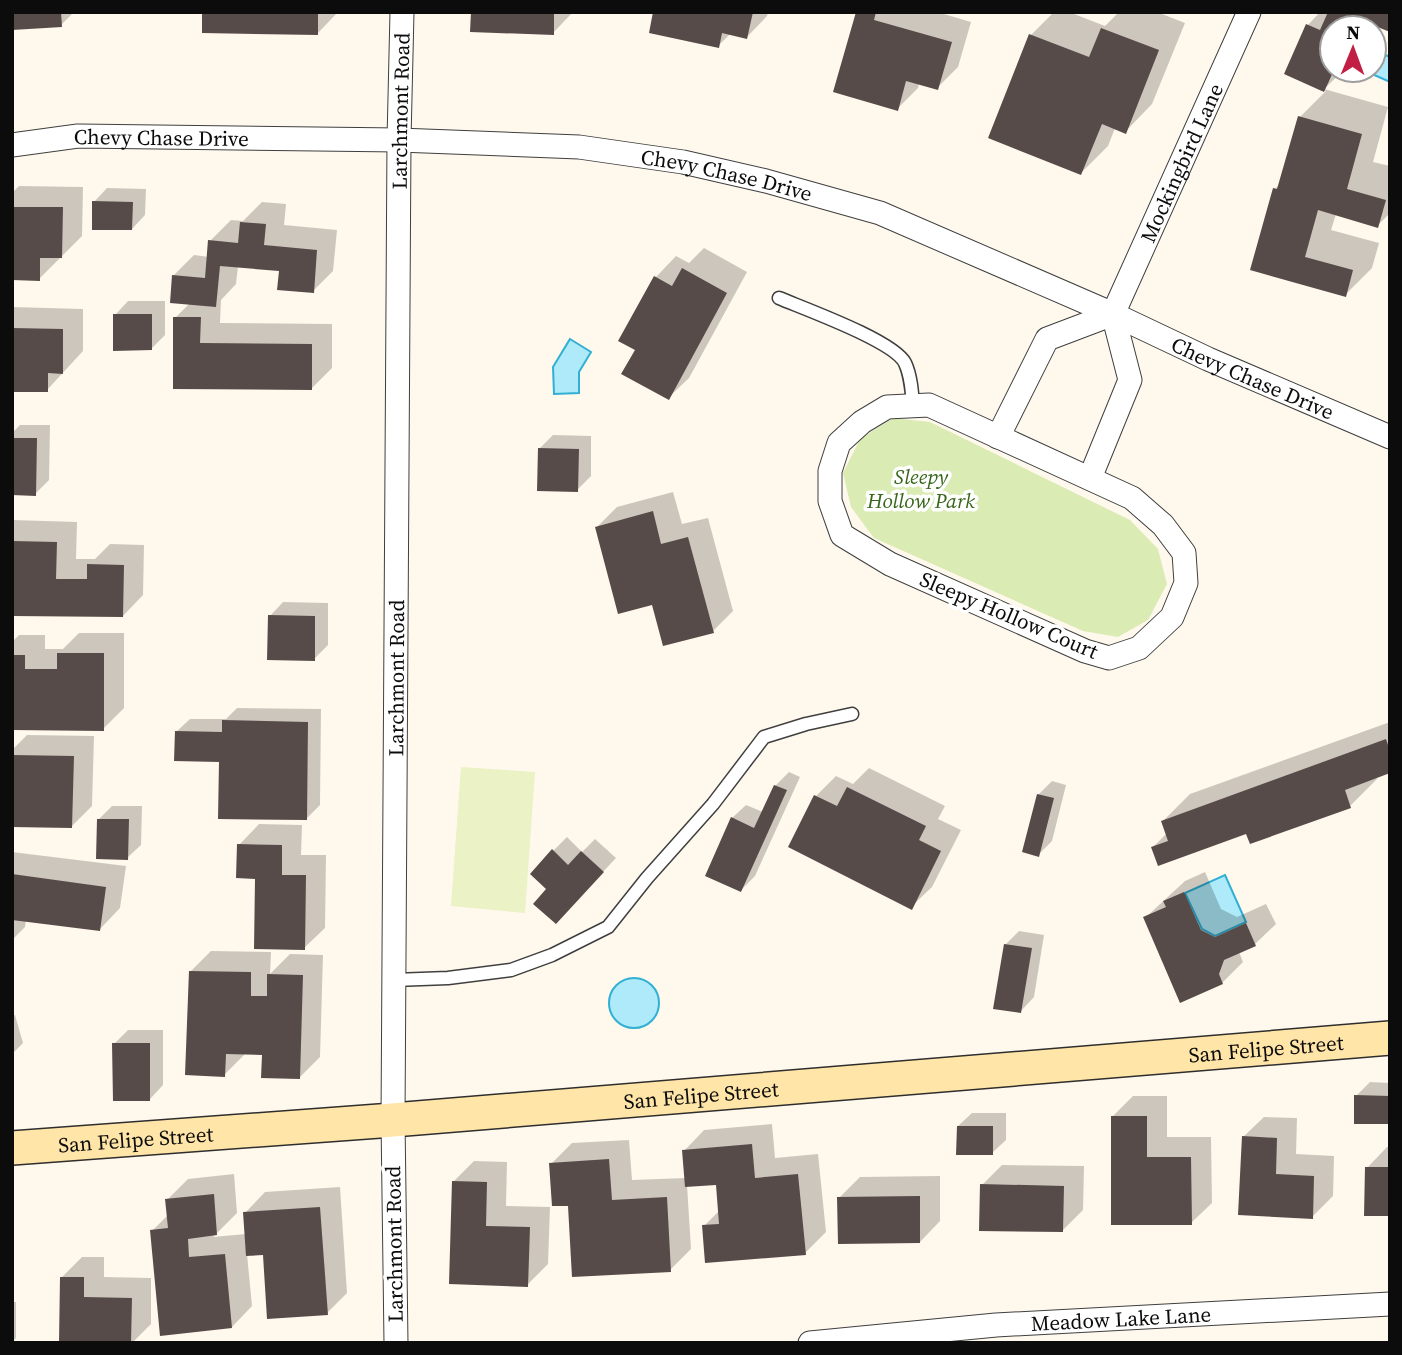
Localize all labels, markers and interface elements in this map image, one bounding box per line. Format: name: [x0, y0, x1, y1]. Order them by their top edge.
north arrow: [1318, 14, 1388, 84]
text: N: [1346, 19, 1361, 45]
street label: Larchmont Road: [384, 32, 416, 190]
street label: Mockingbird Lane: [1133, 78, 1230, 247]
street label: Chevy Chase Drive: [74, 121, 249, 153]
street label: Chevy Chase Drive: [639, 142, 816, 208]
street label: Chevy Chase Drive: [1167, 329, 1339, 426]
park label: Sleepy Hollow Park: [866, 462, 975, 515]
street label: Sleepy Hollow Court: [915, 564, 1103, 666]
street label: Larchmont Road: [381, 599, 411, 757]
street label: San Felipe Street: [1187, 1027, 1345, 1069]
street label: San Felipe Street: [622, 1074, 780, 1115]
street label: San Felipe Street: [57, 1119, 214, 1159]
street label: Larchmont Road: [378, 1165, 410, 1323]
street label: Meadow Lake Lane: [1030, 1299, 1212, 1338]

